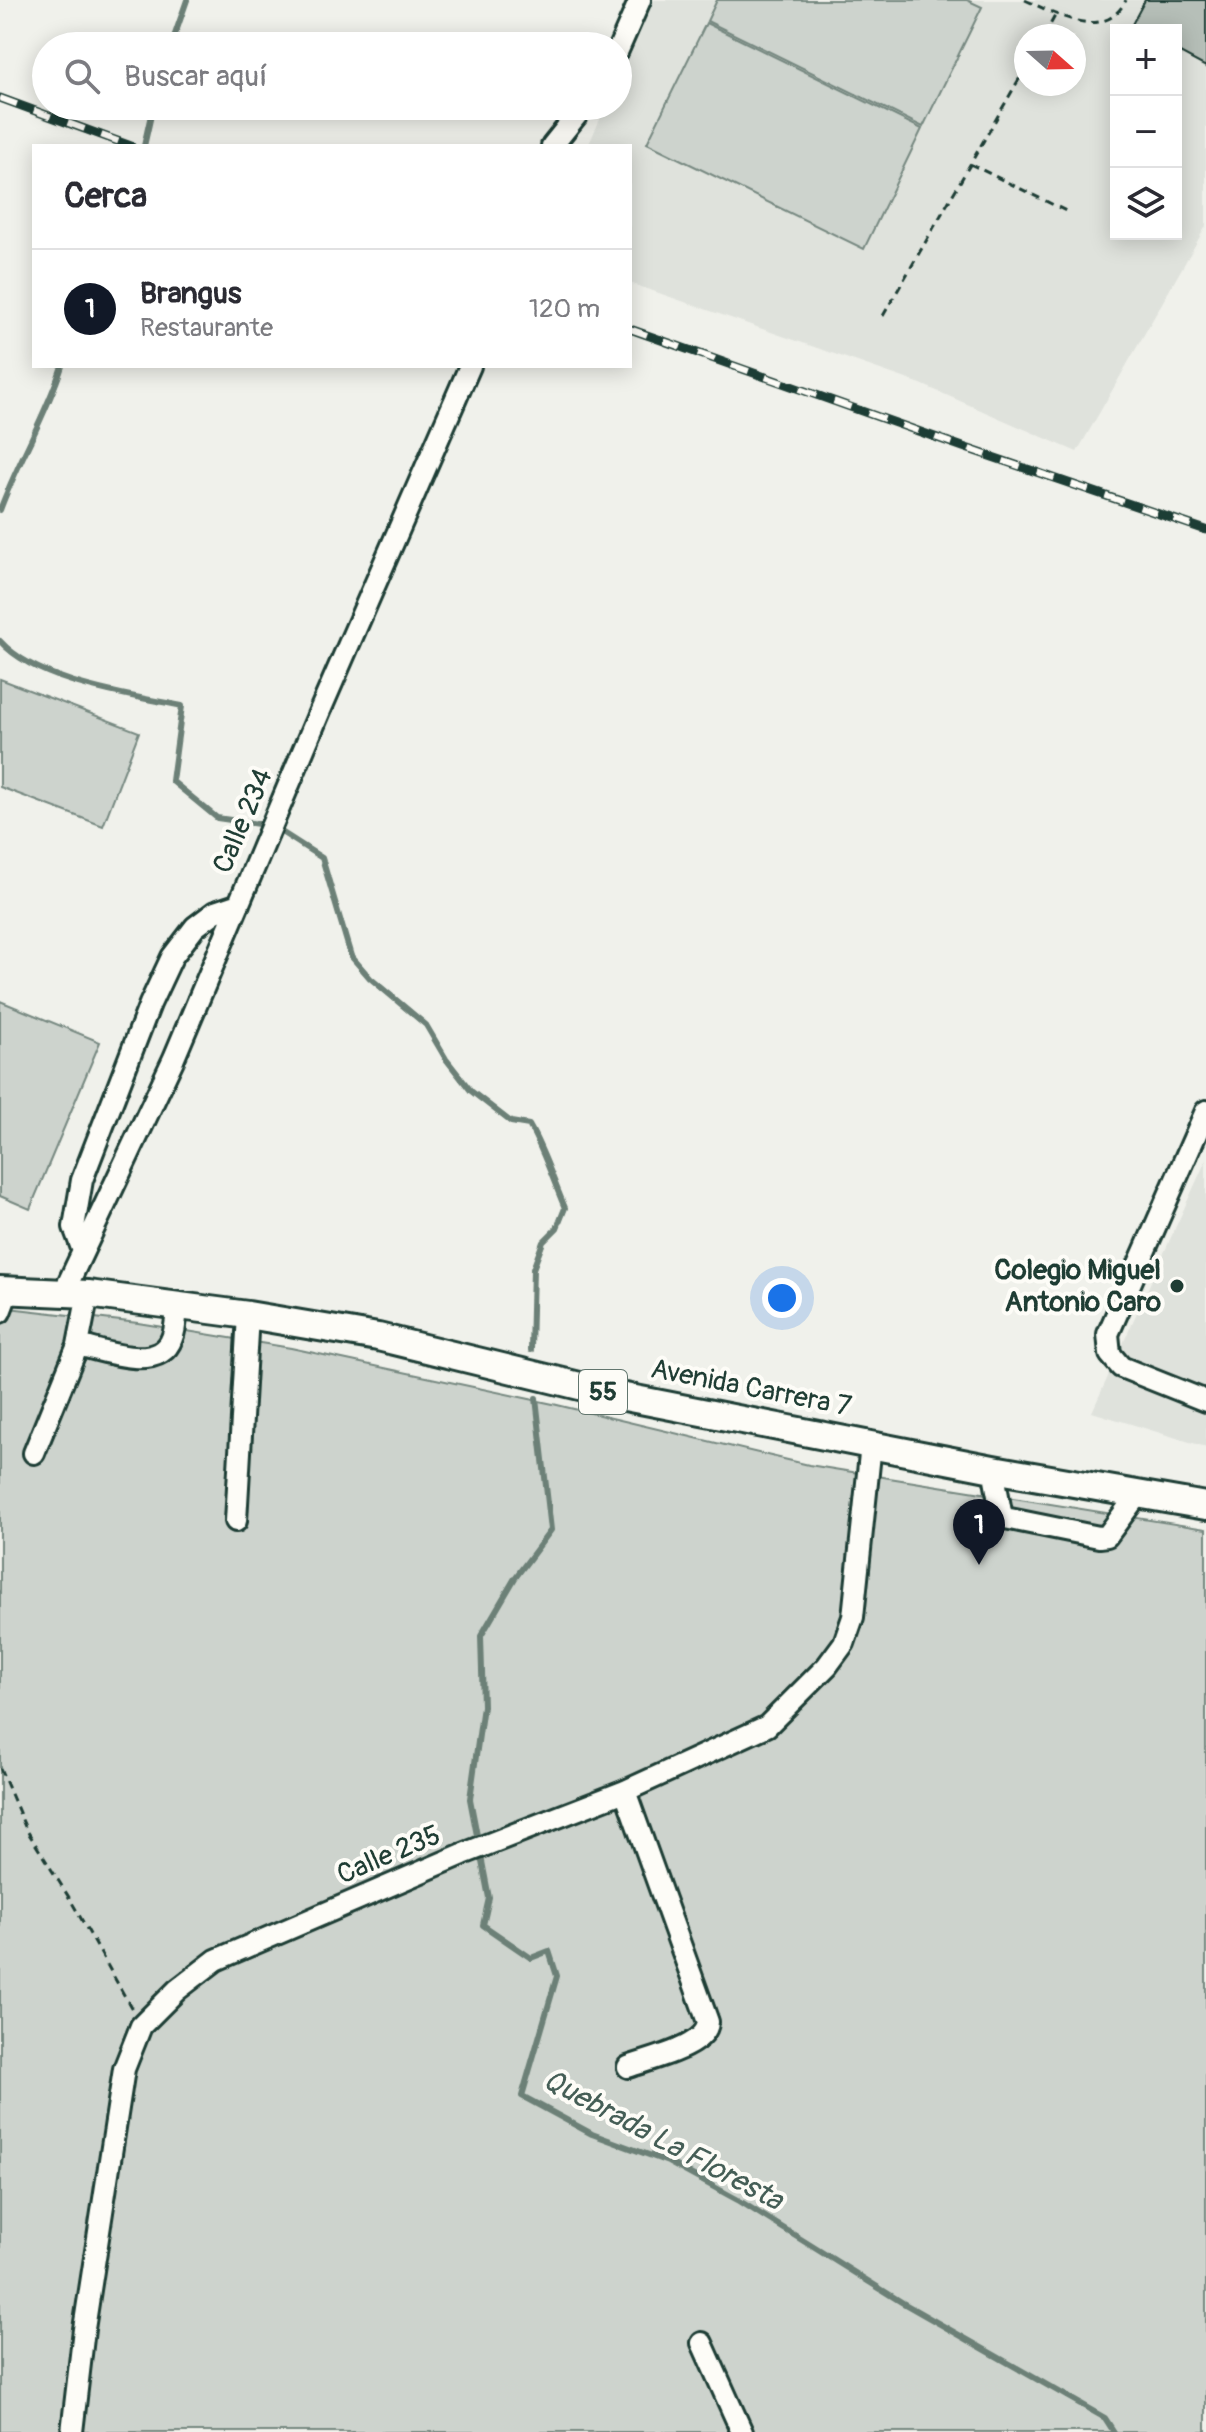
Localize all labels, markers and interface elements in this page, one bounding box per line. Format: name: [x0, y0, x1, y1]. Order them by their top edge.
north arrow: [1014, 24, 1086, 96]
map controls: [1110, 24, 1182, 240]
button: +: [1110, 24, 1182, 96]
search box: [32, 32, 632, 120]
icon: search: [60, 54, 104, 98]
text: Buscar aquí: [124, 58, 267, 95]
button: −: [1110, 96, 1182, 168]
button: layers: [1110, 168, 1182, 240]
text: Cerca: [64, 175, 147, 218]
text: Brangus: [140, 275, 241, 312]
text: 1: [85, 293, 95, 325]
text: 120 m: [529, 293, 600, 325]
text: Restaurante: [140, 312, 273, 344]
street label: Calle 234: [205, 763, 281, 879]
place label: Colegio Miguel Antonio Caro: [994, 1253, 1161, 1320]
marker: Colegio Miguel Antonio Caro: [1168, 1277, 1186, 1295]
your location: [762, 1278, 802, 1318]
street label: Avenida Carrera 7: [648, 1351, 854, 1425]
road number: 55: [579, 1370, 627, 1414]
pin: 1: [953, 1499, 1005, 1565]
street label: Calle 235: [332, 1818, 446, 1892]
water label: Quebrada La Floresta: [537, 2061, 791, 2220]

